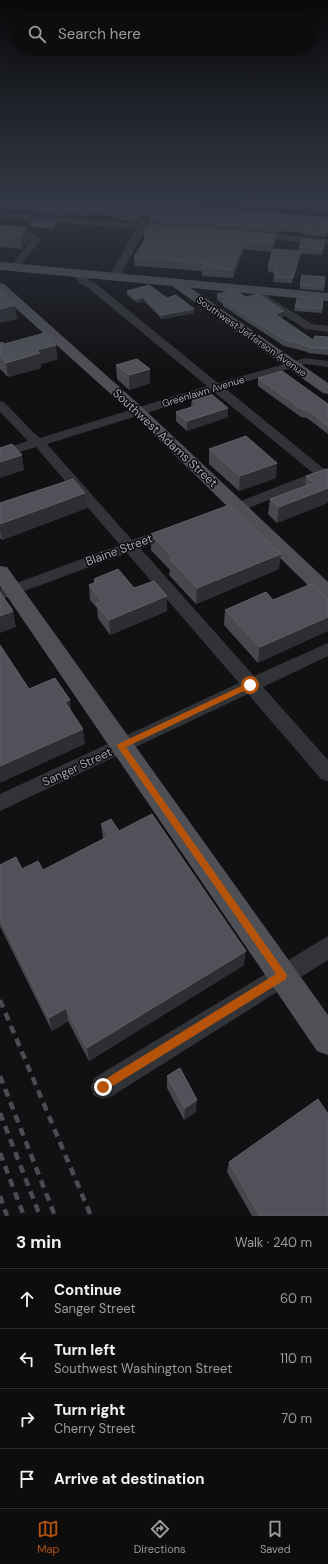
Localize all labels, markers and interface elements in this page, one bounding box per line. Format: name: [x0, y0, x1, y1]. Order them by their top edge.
search box: [12, 12, 316, 56]
icon: search: [26, 23, 48, 45]
text: Search here: [58, 24, 141, 44]
street label: Southwest Jefferson Avenue: [194, 293, 310, 380]
street label: Greenlawn Avenue: [160, 373, 246, 410]
street label: Southwest Adams Street: [109, 385, 221, 491]
street label: Blaine Street: [83, 530, 155, 570]
route start: [241, 676, 259, 694]
street label: Sanger Street: [39, 744, 115, 790]
route end: [94, 1078, 112, 1096]
text: 3 min: [16, 1231, 61, 1253]
text: Walk · 240 m: [235, 1234, 312, 1251]
text: Continue: [54, 1280, 122, 1300]
icon: ahead: [16, 1288, 38, 1310]
text: 60 m: [280, 1290, 312, 1307]
text: Sanger Street: [54, 1300, 136, 1317]
text: Turn left: [54, 1340, 115, 1360]
icon: left: [16, 1348, 38, 1370]
text: 110 m: [280, 1350, 312, 1367]
text: Southwest Washington Street: [54, 1360, 232, 1377]
text: Turn right: [54, 1400, 125, 1420]
icon: right: [16, 1408, 38, 1430]
text: 70 m: [281, 1410, 312, 1427]
text: Cherry Street: [54, 1420, 135, 1437]
icon: arrive: [16, 1468, 38, 1490]
text: Arrive at destination: [54, 1469, 205, 1489]
tab: Map: [37, 1518, 59, 1556]
tab: Directions: [134, 1518, 186, 1556]
tab: Saved: [260, 1518, 291, 1556]

